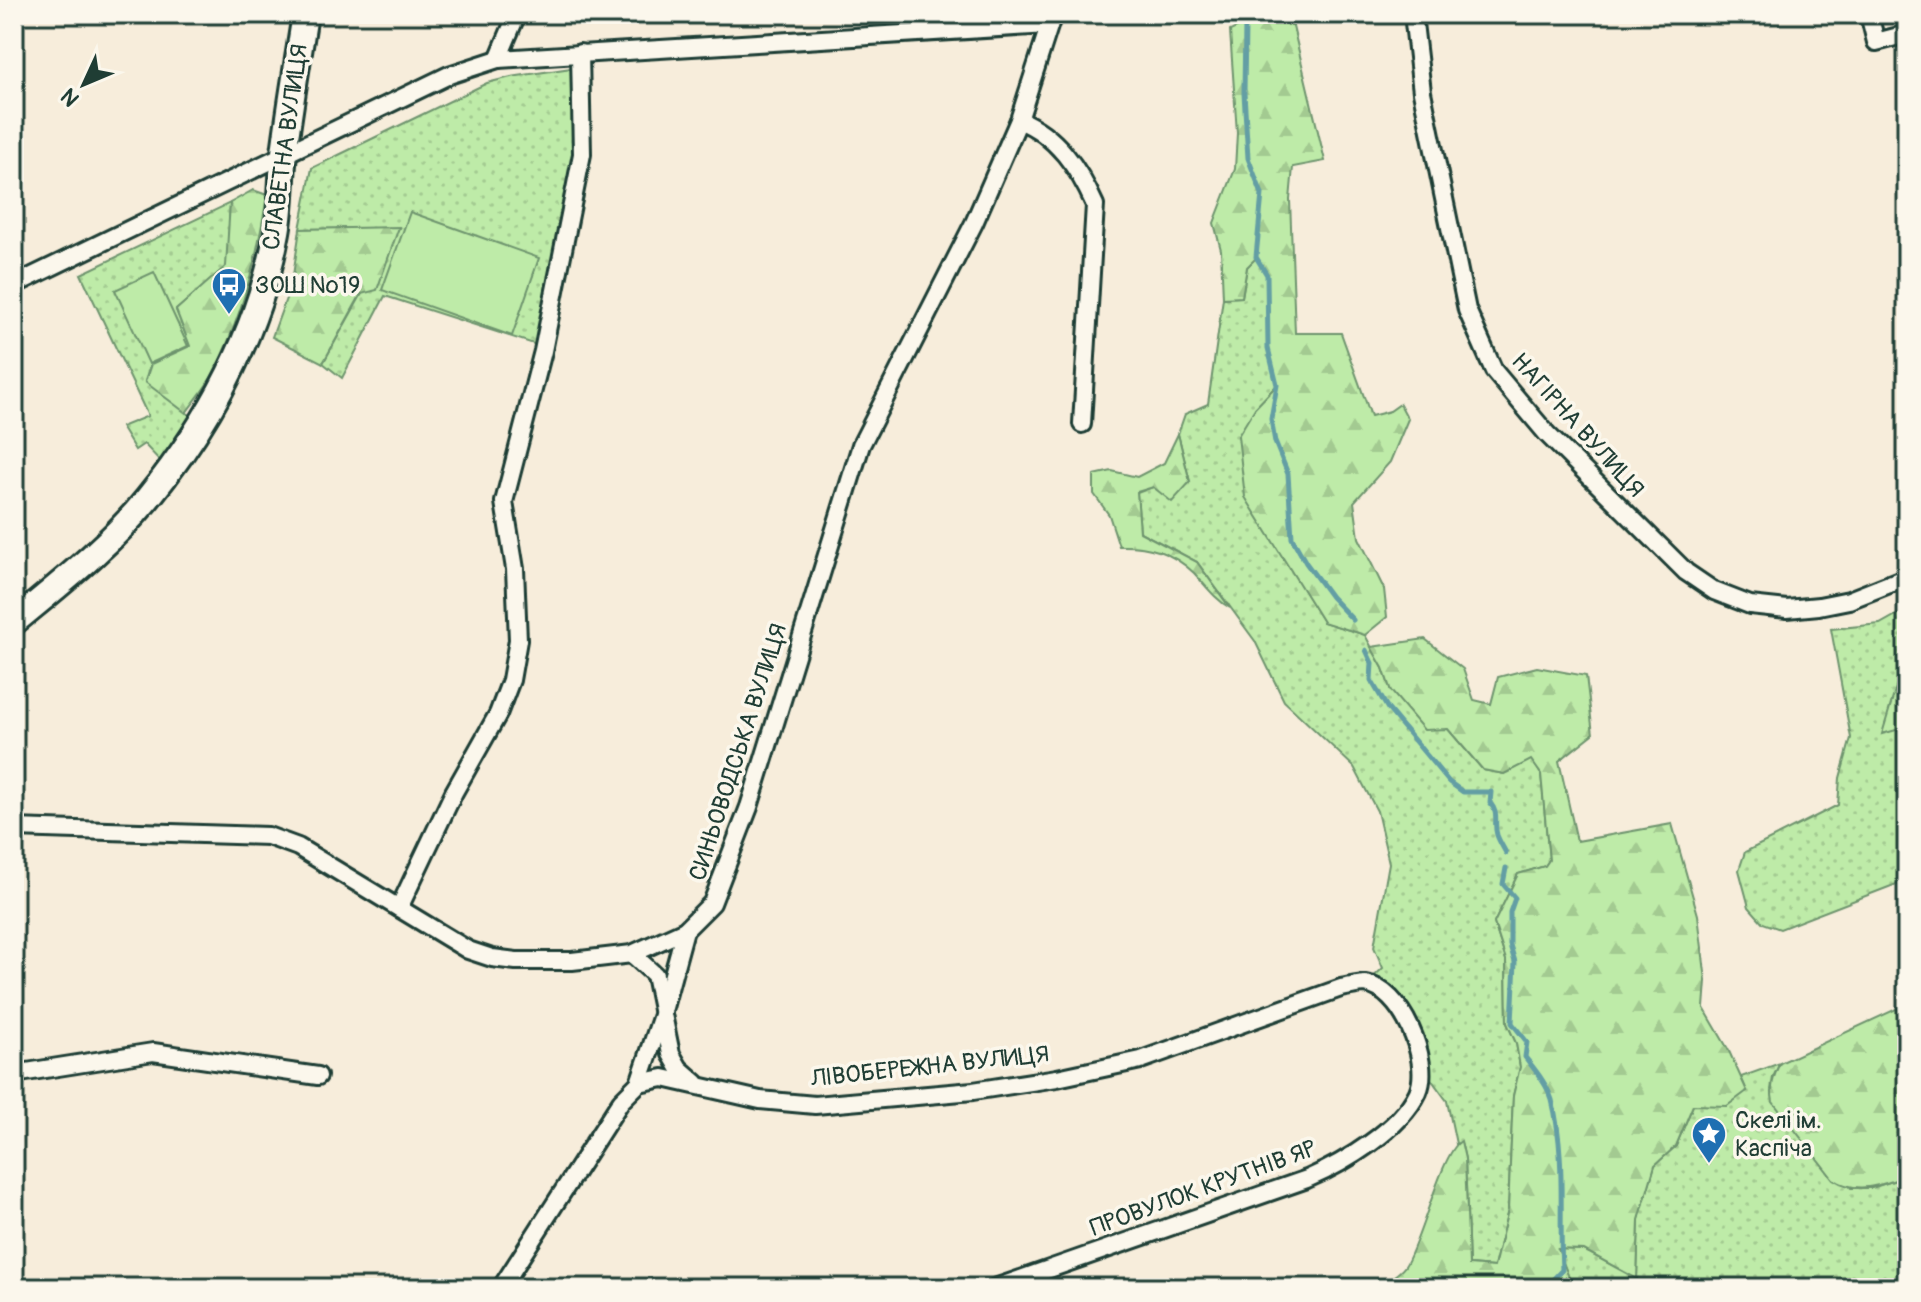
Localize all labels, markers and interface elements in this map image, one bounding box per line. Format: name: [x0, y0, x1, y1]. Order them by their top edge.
street label: СЛАВЕТНА ВУЛИЦЯ: [257, 42, 314, 252]
north arrow: [44, 44, 124, 124]
text: N: [55, 82, 86, 112]
bus stop icon: ЗОШ №19: [210, 266, 248, 316]
place label: ЗОШ №19: [255, 271, 360, 300]
street label: НАГІРНА ВУЛИЦЯ: [1505, 347, 1650, 504]
street label: СИНЬОВОДСЬКА ВУЛИЦЯ: [683, 620, 794, 884]
street label: ЛІВОБЕРЕЖНА ВУЛИЦЯ: [809, 1040, 1051, 1094]
place label: Скелі ім. Каспіча: [1735, 1106, 1821, 1163]
place icon: Скелі ім. Каспіча: [1690, 1115, 1728, 1165]
street label: ПРОВУЛОК КРУТНІВ ЯР: [1086, 1134, 1320, 1243]

